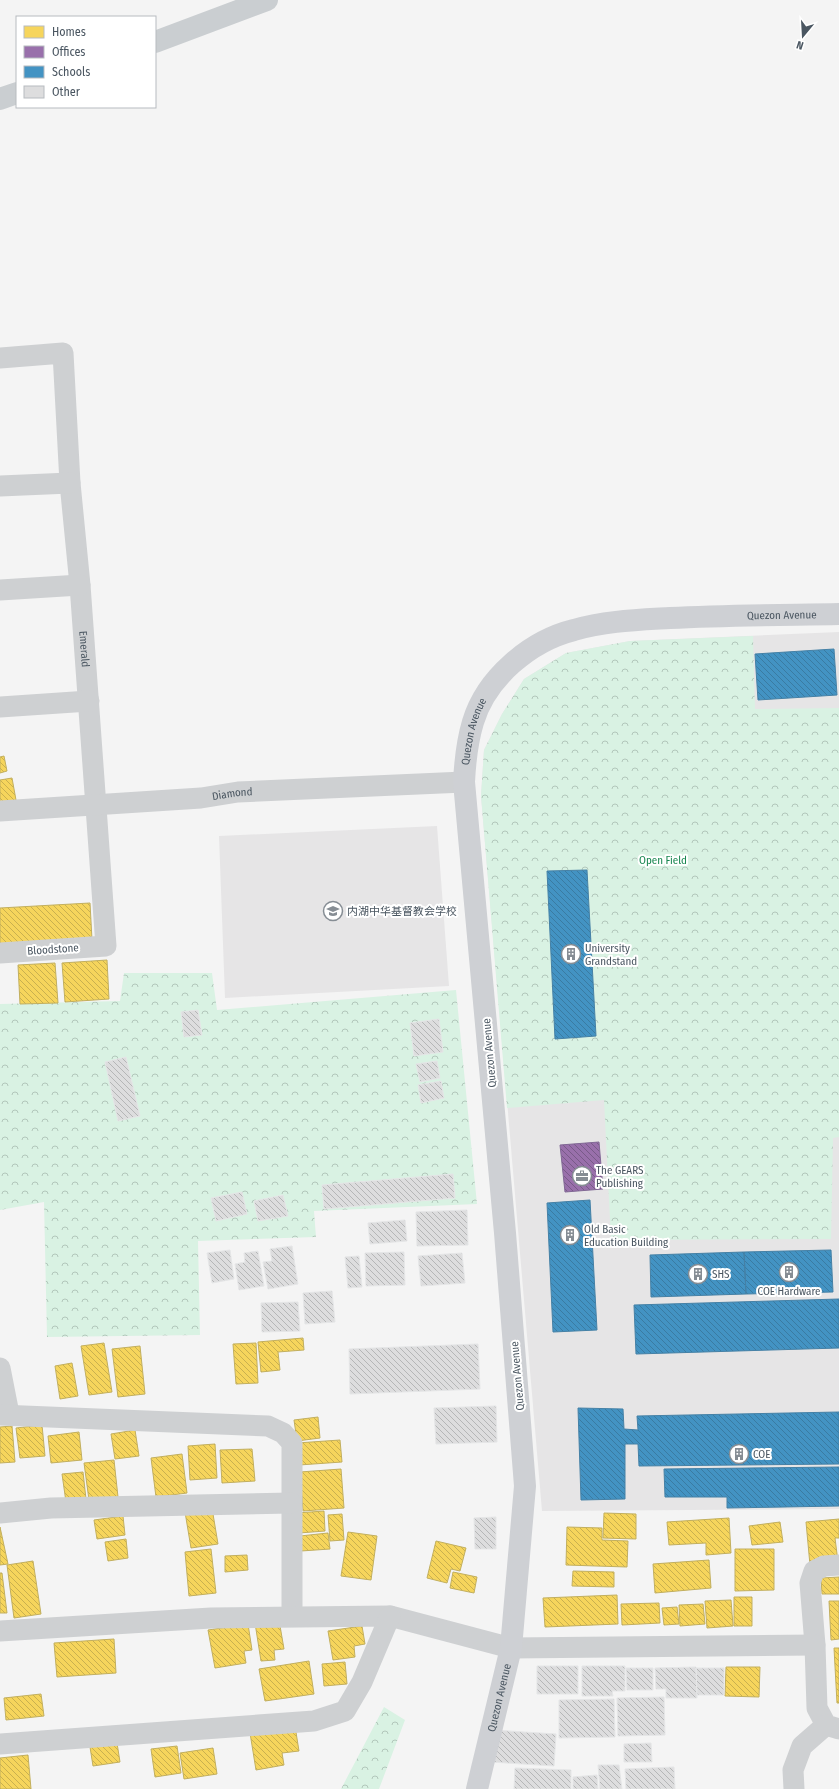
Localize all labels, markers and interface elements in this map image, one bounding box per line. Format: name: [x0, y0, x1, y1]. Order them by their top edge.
legend: [16, 16, 156, 108]
north arrow: [783, 16, 823, 56]
text: Homes: [52, 25, 86, 39]
text: N: [795, 38, 805, 52]
text: Offices: [52, 45, 85, 59]
text: Schools: [52, 65, 90, 79]
text: Other: [52, 85, 81, 99]
street label: Quezon Avenue: [747, 608, 817, 622]
street label: Emerald: [76, 630, 92, 668]
street label: Quezon Avenue: [459, 696, 489, 766]
street label: Diamond: [211, 785, 253, 803]
park label: Open Field: [639, 854, 687, 867]
school or university icon: 内湖中华基督教会学校: [322, 900, 344, 922]
place label: 内湖中华基督教会学校: [347, 905, 457, 918]
street label: Bloodstone: [27, 941, 79, 958]
place label: University Grandstand: [585, 942, 637, 968]
building icon: University Grandstand: [560, 943, 582, 965]
street label: Quezon Avenue: [480, 1018, 499, 1088]
place label: The GEARS Publishing: [596, 1164, 644, 1190]
office icon: The GEARS Publishing: [571, 1165, 593, 1187]
place label: Old Basic Education Building: [584, 1223, 669, 1249]
building icon: Old Basic Education Building: [559, 1224, 581, 1246]
building icon: COE Hardware: [778, 1261, 800, 1283]
building icon: SHS: [687, 1263, 709, 1285]
place label: SHS: [712, 1268, 730, 1281]
place label: COE Hardware: [758, 1285, 820, 1298]
street label: Quezon Avenue: [508, 1341, 527, 1411]
building icon: COE: [728, 1443, 750, 1465]
place label: COE: [753, 1448, 770, 1461]
street label: Quezon Avenue: [485, 1662, 514, 1733]

